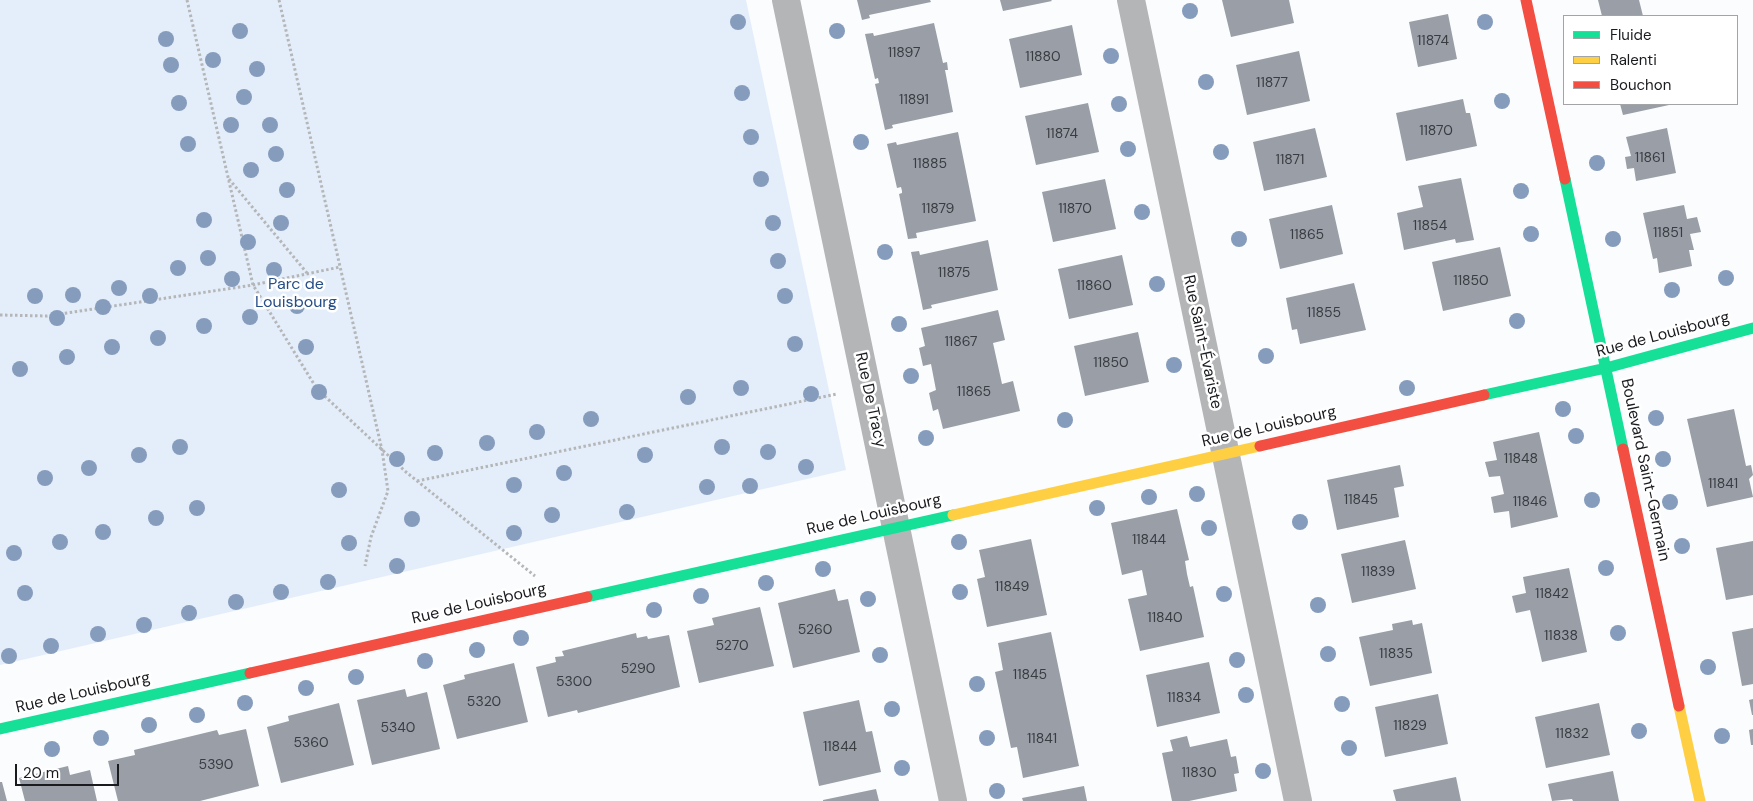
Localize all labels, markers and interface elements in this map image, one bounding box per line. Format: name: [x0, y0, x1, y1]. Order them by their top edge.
legend: [1563, 15, 1738, 105]
text: Fluide: [1610, 25, 1652, 45]
house number: 11874: [1417, 33, 1449, 49]
house number: 11897: [888, 45, 920, 61]
house number: 11880: [1025, 49, 1061, 65]
text: Ralenti: [1610, 50, 1657, 70]
house number: 11877: [1256, 75, 1288, 91]
text: Bouchon: [1610, 75, 1671, 95]
house number: 11891: [899, 92, 929, 108]
house number: 11870: [1419, 123, 1453, 139]
house number: 11874: [1046, 126, 1078, 142]
house number: 11861: [1635, 150, 1665, 166]
house number: 11871: [1276, 152, 1304, 168]
house number: 11885: [913, 156, 947, 172]
house number: 11879: [922, 201, 954, 217]
house number: 11870: [1058, 201, 1092, 217]
house number: 11854: [1413, 218, 1447, 234]
house number: 11851: [1653, 225, 1683, 241]
house number: 11865: [1290, 227, 1324, 243]
house number: 11875: [938, 265, 970, 281]
street label: Rue Saint-Évariste: [1178, 273, 1226, 411]
house number: 11850: [1453, 273, 1489, 289]
park label: Parc de Louisbourg: [255, 275, 337, 313]
house number: 11860: [1076, 278, 1112, 294]
house number: 11855: [1307, 305, 1341, 321]
street label: Rue de Louisbourg: [1594, 308, 1732, 362]
house number: 11867: [944, 334, 978, 350]
street label: Rue De Tracy: [851, 351, 889, 449]
house number: 11850: [1093, 355, 1129, 371]
street label: Boulevard Saint-Germain: [1616, 377, 1674, 563]
house number: 11865: [957, 384, 991, 400]
street label: Rue de Louisbourg: [1200, 402, 1338, 452]
house number: 11848: [1504, 451, 1538, 467]
house number: 11841: [1708, 476, 1738, 492]
street label: Rue de Louisbourg: [805, 490, 943, 540]
house number: 11845: [1344, 492, 1378, 508]
house number: 11846: [1513, 494, 1547, 510]
house number: 11844: [1132, 532, 1166, 548]
house number: 11839: [1361, 564, 1395, 580]
street label: Rue de Louisbourg: [410, 579, 548, 629]
house number: 11849: [995, 579, 1029, 595]
house number: 11842: [1535, 586, 1569, 602]
house number: 11840: [1147, 610, 1183, 626]
house number: 5260: [798, 622, 832, 638]
house number: 11838: [1544, 628, 1578, 644]
house number: 5270: [716, 638, 748, 654]
house number: 11835: [1379, 646, 1413, 662]
house number: 5290: [621, 661, 655, 677]
house number: 11845: [1013, 667, 1047, 683]
street label: Rue de Louisbourg: [14, 668, 152, 718]
house number: 5300: [556, 674, 592, 690]
house number: 11834: [1167, 690, 1201, 706]
house number: 5320: [467, 694, 501, 710]
house number: 11829: [1393, 718, 1427, 734]
house number: 5340: [381, 720, 415, 736]
house number: 11832: [1555, 726, 1589, 742]
house number: 11841: [1027, 731, 1057, 747]
house number: 5360: [293, 735, 329, 751]
house number: 11844: [823, 739, 857, 755]
scale bar: [18, 754, 121, 786]
house number: 5390: [199, 757, 233, 773]
text: 20 m: [23, 763, 59, 783]
house number: 11830: [1181, 765, 1217, 781]

